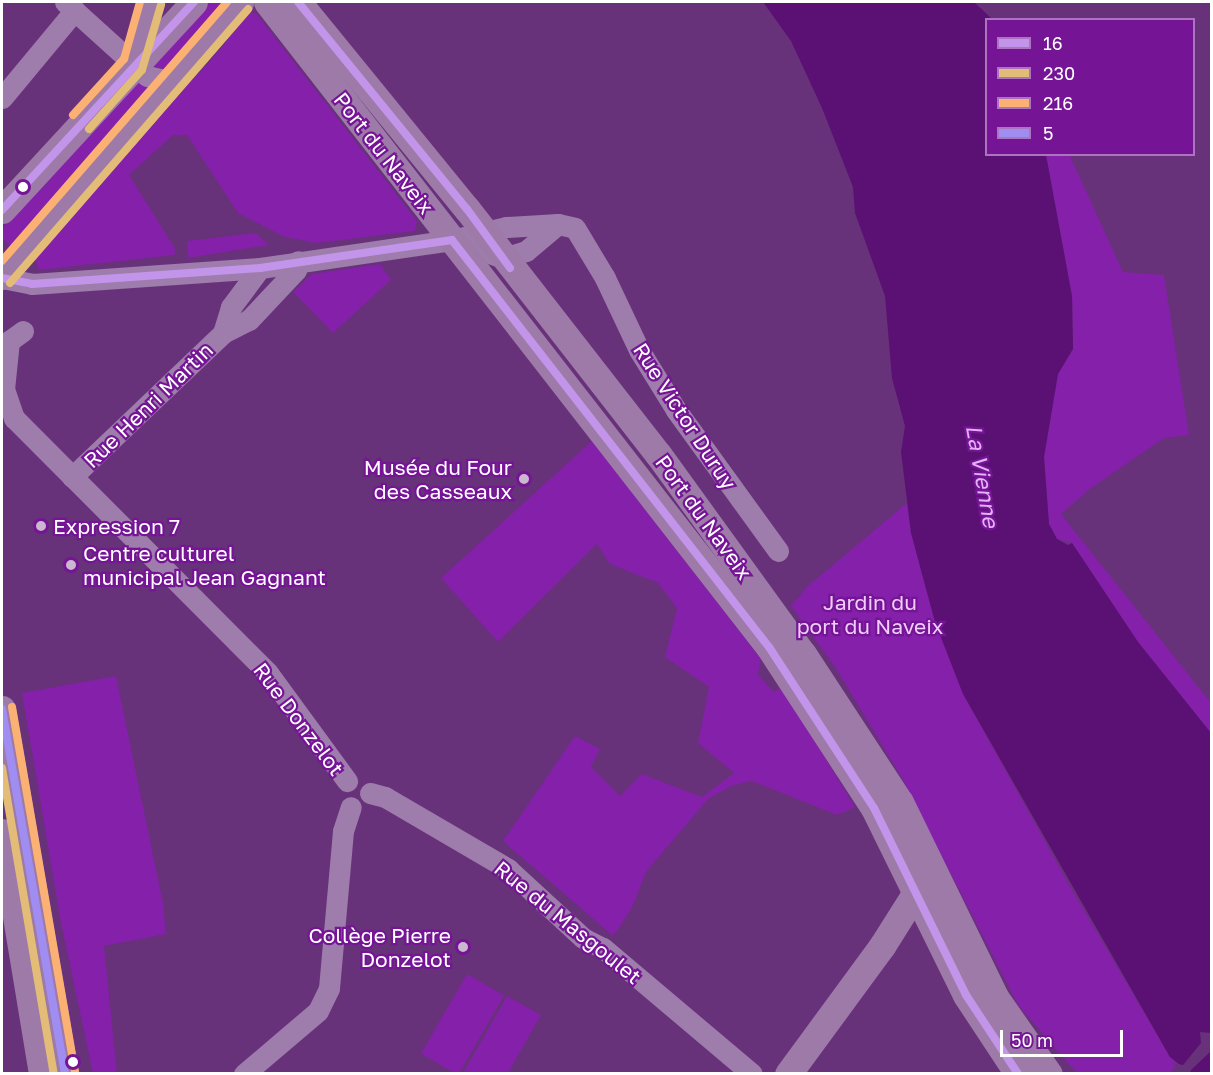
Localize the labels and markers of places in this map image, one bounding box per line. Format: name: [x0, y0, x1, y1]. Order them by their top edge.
unlabelled marker: [17, 181, 29, 193]
place label: Musée du Four des Casseaux: [364, 454, 512, 504]
marker: Musée du Four des Casseaux: [517, 472, 531, 486]
place label: Expression 7: [53, 513, 180, 539]
marker: Expression 7: [34, 519, 48, 533]
place label: Centre culturel municipal Jean Gagnant: [83, 540, 326, 590]
marker: Centre culturel municipal Jean Gagnant: [64, 558, 78, 572]
place label: Collège Pierre Donzelot: [308, 922, 451, 972]
marker: Collège Pierre Donzelot: [456, 940, 470, 954]
unlabelled marker: [67, 1056, 79, 1068]

